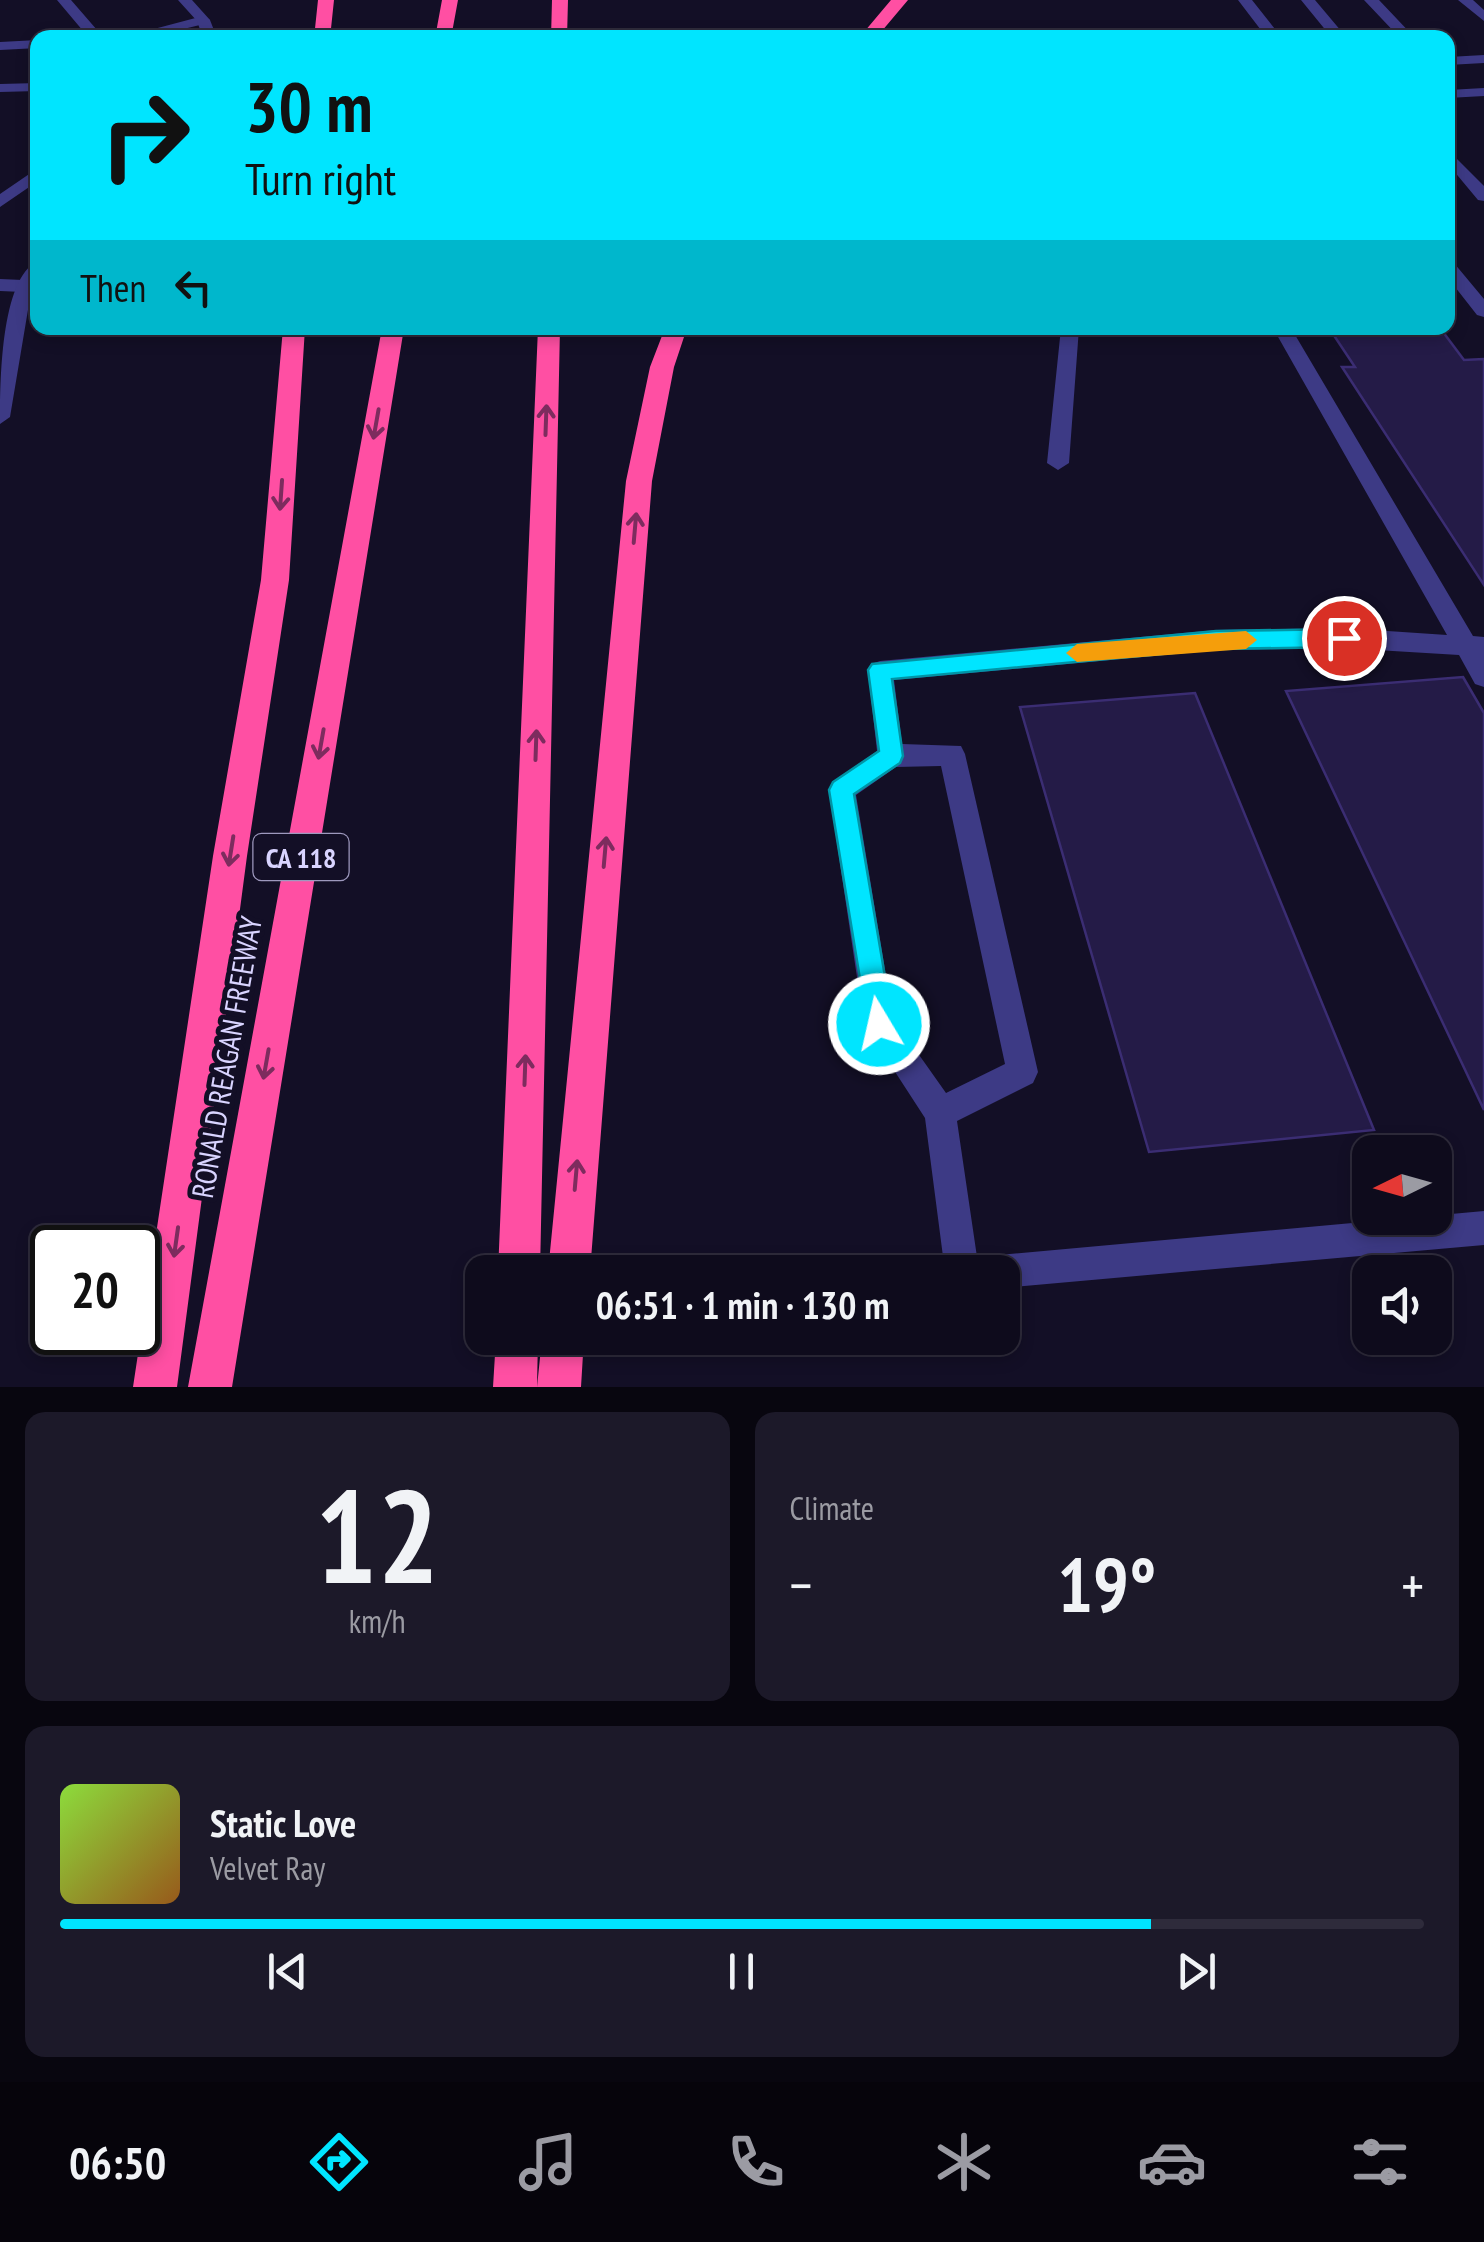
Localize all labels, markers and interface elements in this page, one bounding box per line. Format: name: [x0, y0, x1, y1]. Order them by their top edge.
text: 30 m: [245, 61, 373, 151]
icon: right: [80, 70, 210, 200]
text: Turn right: [245, 149, 396, 207]
icon: left: [166, 260, 221, 315]
text: Then: [80, 263, 146, 312]
one-way arrow: [537, 405, 556, 437]
one-way arrow: [366, 407, 385, 439]
one-way arrow: [272, 478, 291, 510]
one-way arrow: [625, 512, 644, 545]
pin: [1302, 596, 1387, 681]
icon: arrive: [1317, 611, 1372, 666]
one-way arrow: [311, 727, 330, 760]
one-way arrow: [526, 730, 545, 762]
one-way arrow: [222, 834, 240, 867]
road number: CA 118: [254, 834, 348, 880]
one-way arrow: [596, 836, 615, 868]
street label: RONALD REAGAN FREEWAY: [182, 913, 270, 1201]
position arrow: [827, 972, 931, 1076]
one-way arrow: [256, 1047, 274, 1080]
one-way arrow: [516, 1055, 535, 1087]
north arrow: [1352, 1135, 1452, 1235]
map controls: [1352, 1135, 1452, 1355]
one-way arrow: [567, 1160, 586, 1192]
speed limit sign: 20: [30, 1225, 160, 1355]
one-way arrow: [166, 1225, 184, 1258]
button: sound: [1352, 1255, 1452, 1355]
text: 06:51 · 1 min · 130 m: [596, 1280, 889, 1329]
text: 12: [315, 1451, 439, 1619]
text: Climate: [790, 1487, 874, 1529]
text: 19°: [1057, 1536, 1156, 1633]
text: −: [790, 1549, 812, 1620]
text: +: [1401, 1549, 1424, 1620]
text: km/h: [349, 1600, 406, 1642]
text: Static Love: [210, 1798, 356, 1847]
text: Velvet Ray: [210, 1847, 325, 1889]
icon: previous: [260, 1944, 315, 1999]
icon: pause: [714, 1944, 769, 1999]
icon: next: [1169, 1944, 1224, 1999]
icon: directions: [304, 2127, 374, 2197]
icon: music: [513, 2127, 583, 2197]
icon: phone: [721, 2127, 791, 2197]
icon: climate: [929, 2127, 999, 2197]
icon: car: [1137, 2127, 1207, 2197]
icon: filters: [1345, 2127, 1415, 2197]
text: 06:50: [69, 2133, 166, 2191]

